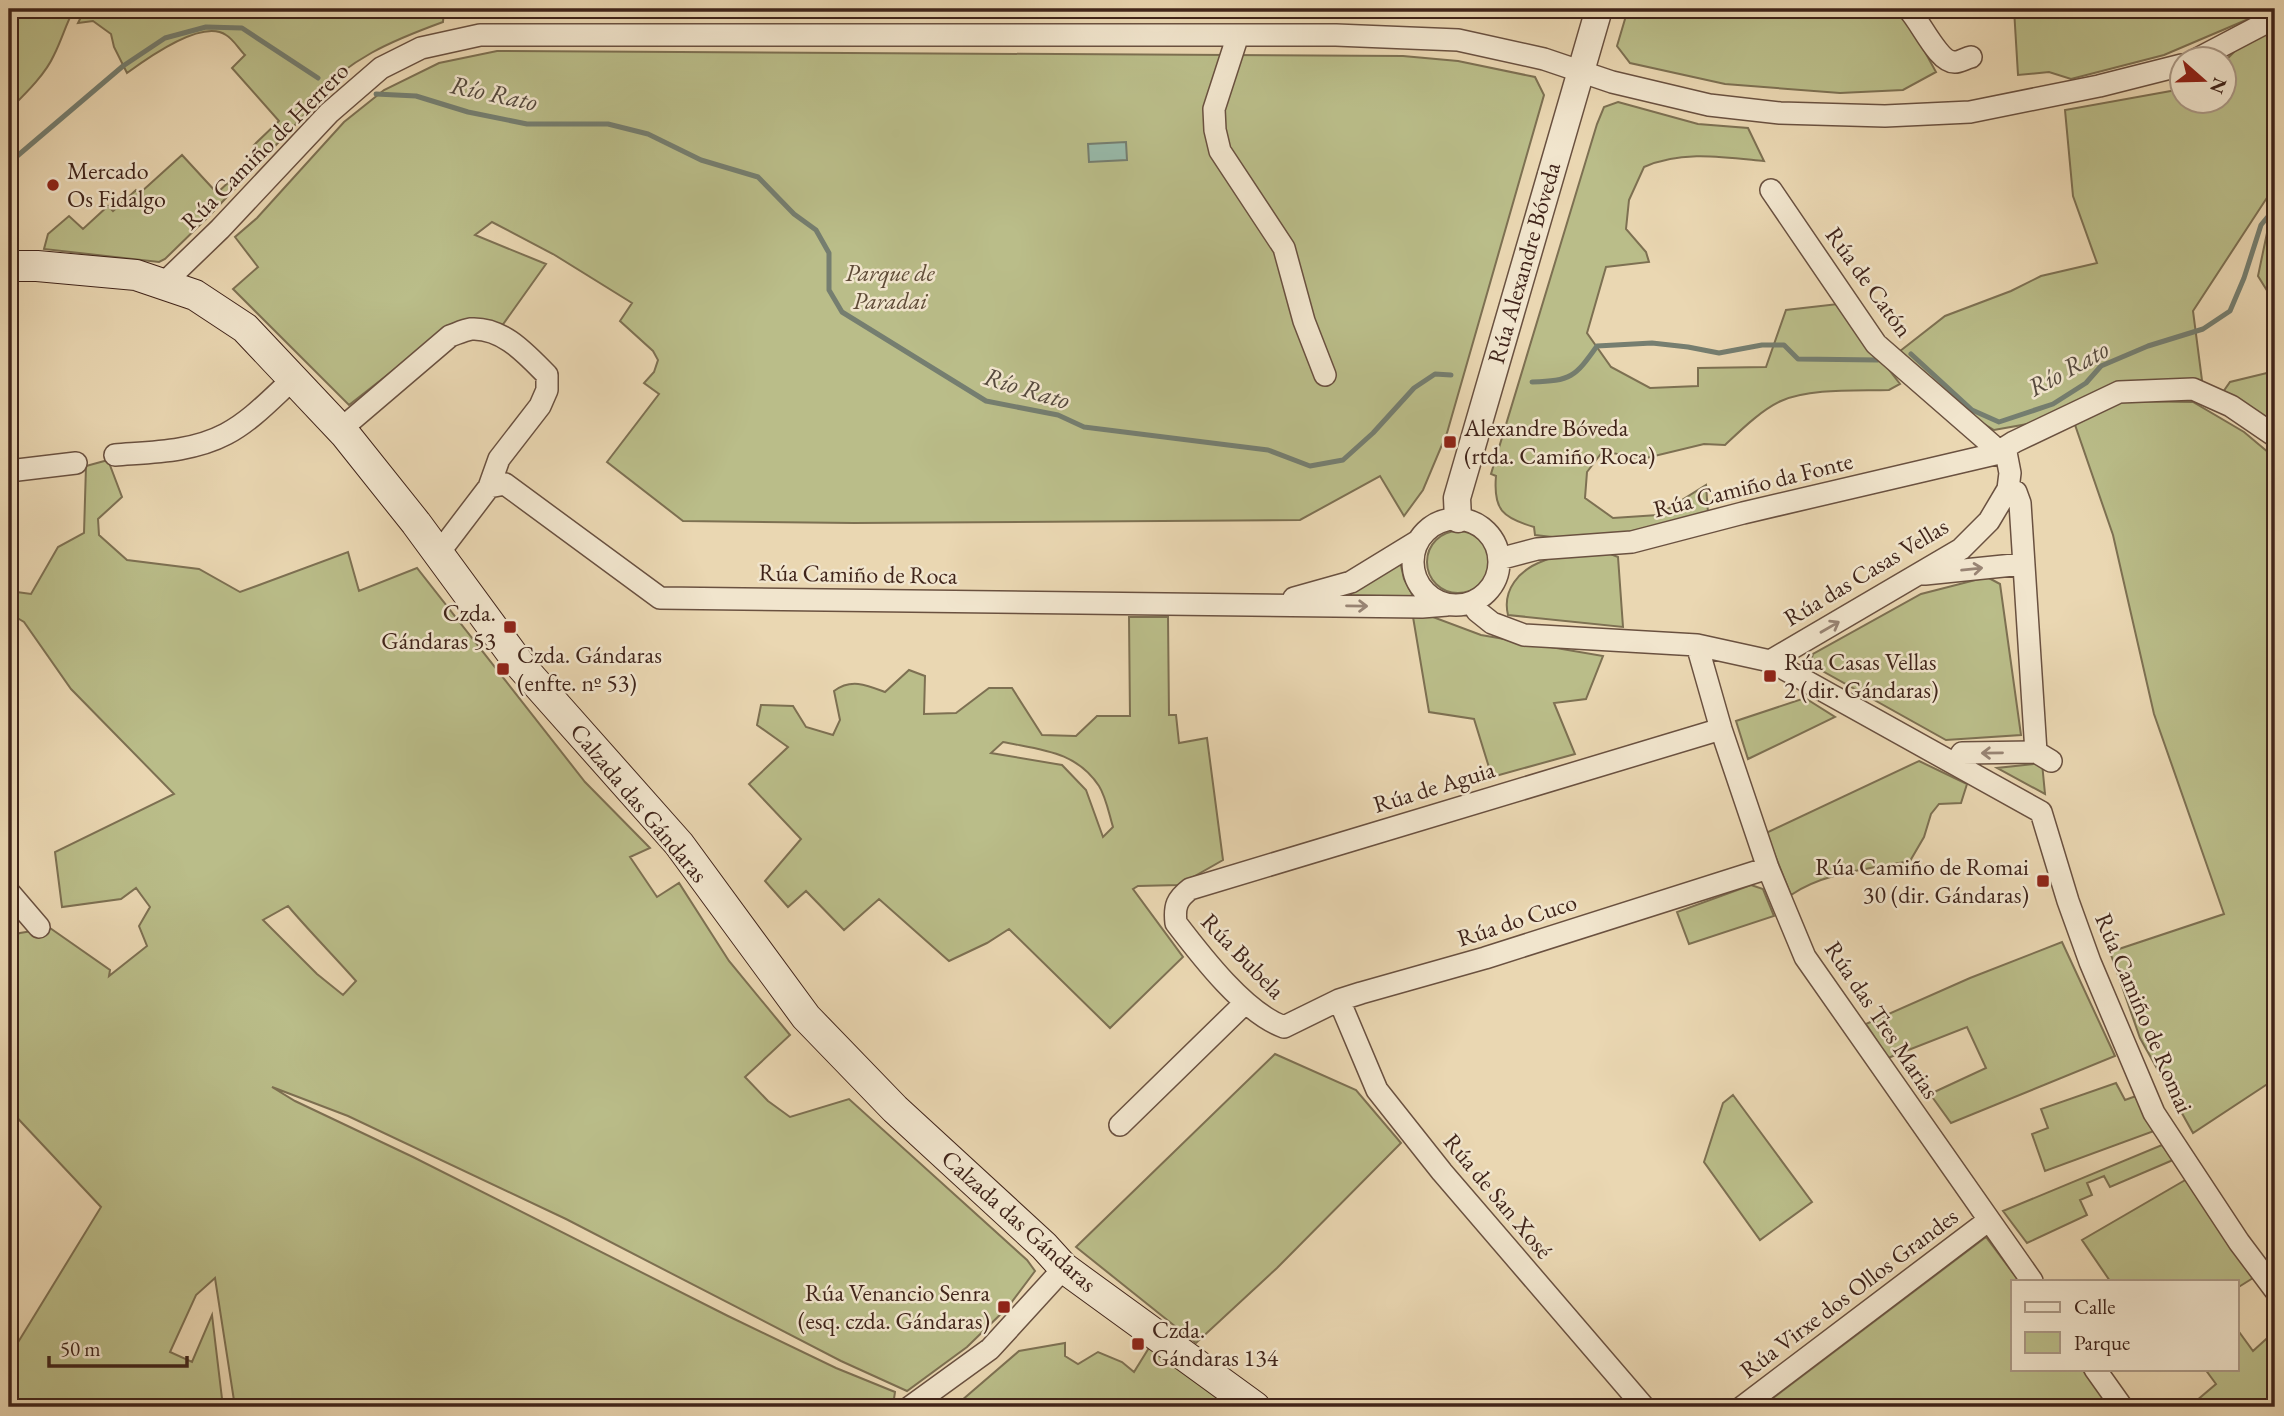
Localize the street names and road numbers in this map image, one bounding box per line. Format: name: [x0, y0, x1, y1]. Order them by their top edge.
street label: Rúa Camiño de Herrero: [174, 55, 355, 236]
street label: Rúa Alexandre Bóveda: [1480, 158, 1567, 367]
street label: Rúa de Catón: [1819, 220, 1920, 343]
street label: Rúa Camiño da Fonte: [1650, 445, 1856, 524]
street label: Rúa das Casas Vellas: [1778, 510, 1954, 633]
street label: Rúa Camiño de Roca: [758, 556, 958, 591]
street label: Calzada das Gándaras: [564, 717, 715, 889]
street label: Rúa de Aguia: [1369, 753, 1499, 820]
street label: Rúa do Cuco: [1453, 886, 1581, 953]
street label: Rúa Bubela: [1195, 906, 1292, 1006]
street label: Rúa Camiño de Romai: [2088, 908, 2201, 1117]
street label: Rúa das Tres Marias: [1818, 935, 1947, 1105]
street label: Rúa de San Xosé: [1437, 1126, 1560, 1265]
street label: Calzada das Gándaras: [935, 1143, 1104, 1299]
street label: Rúa Virxe dos Ollos Grandes: [1733, 1200, 1964, 1385]

